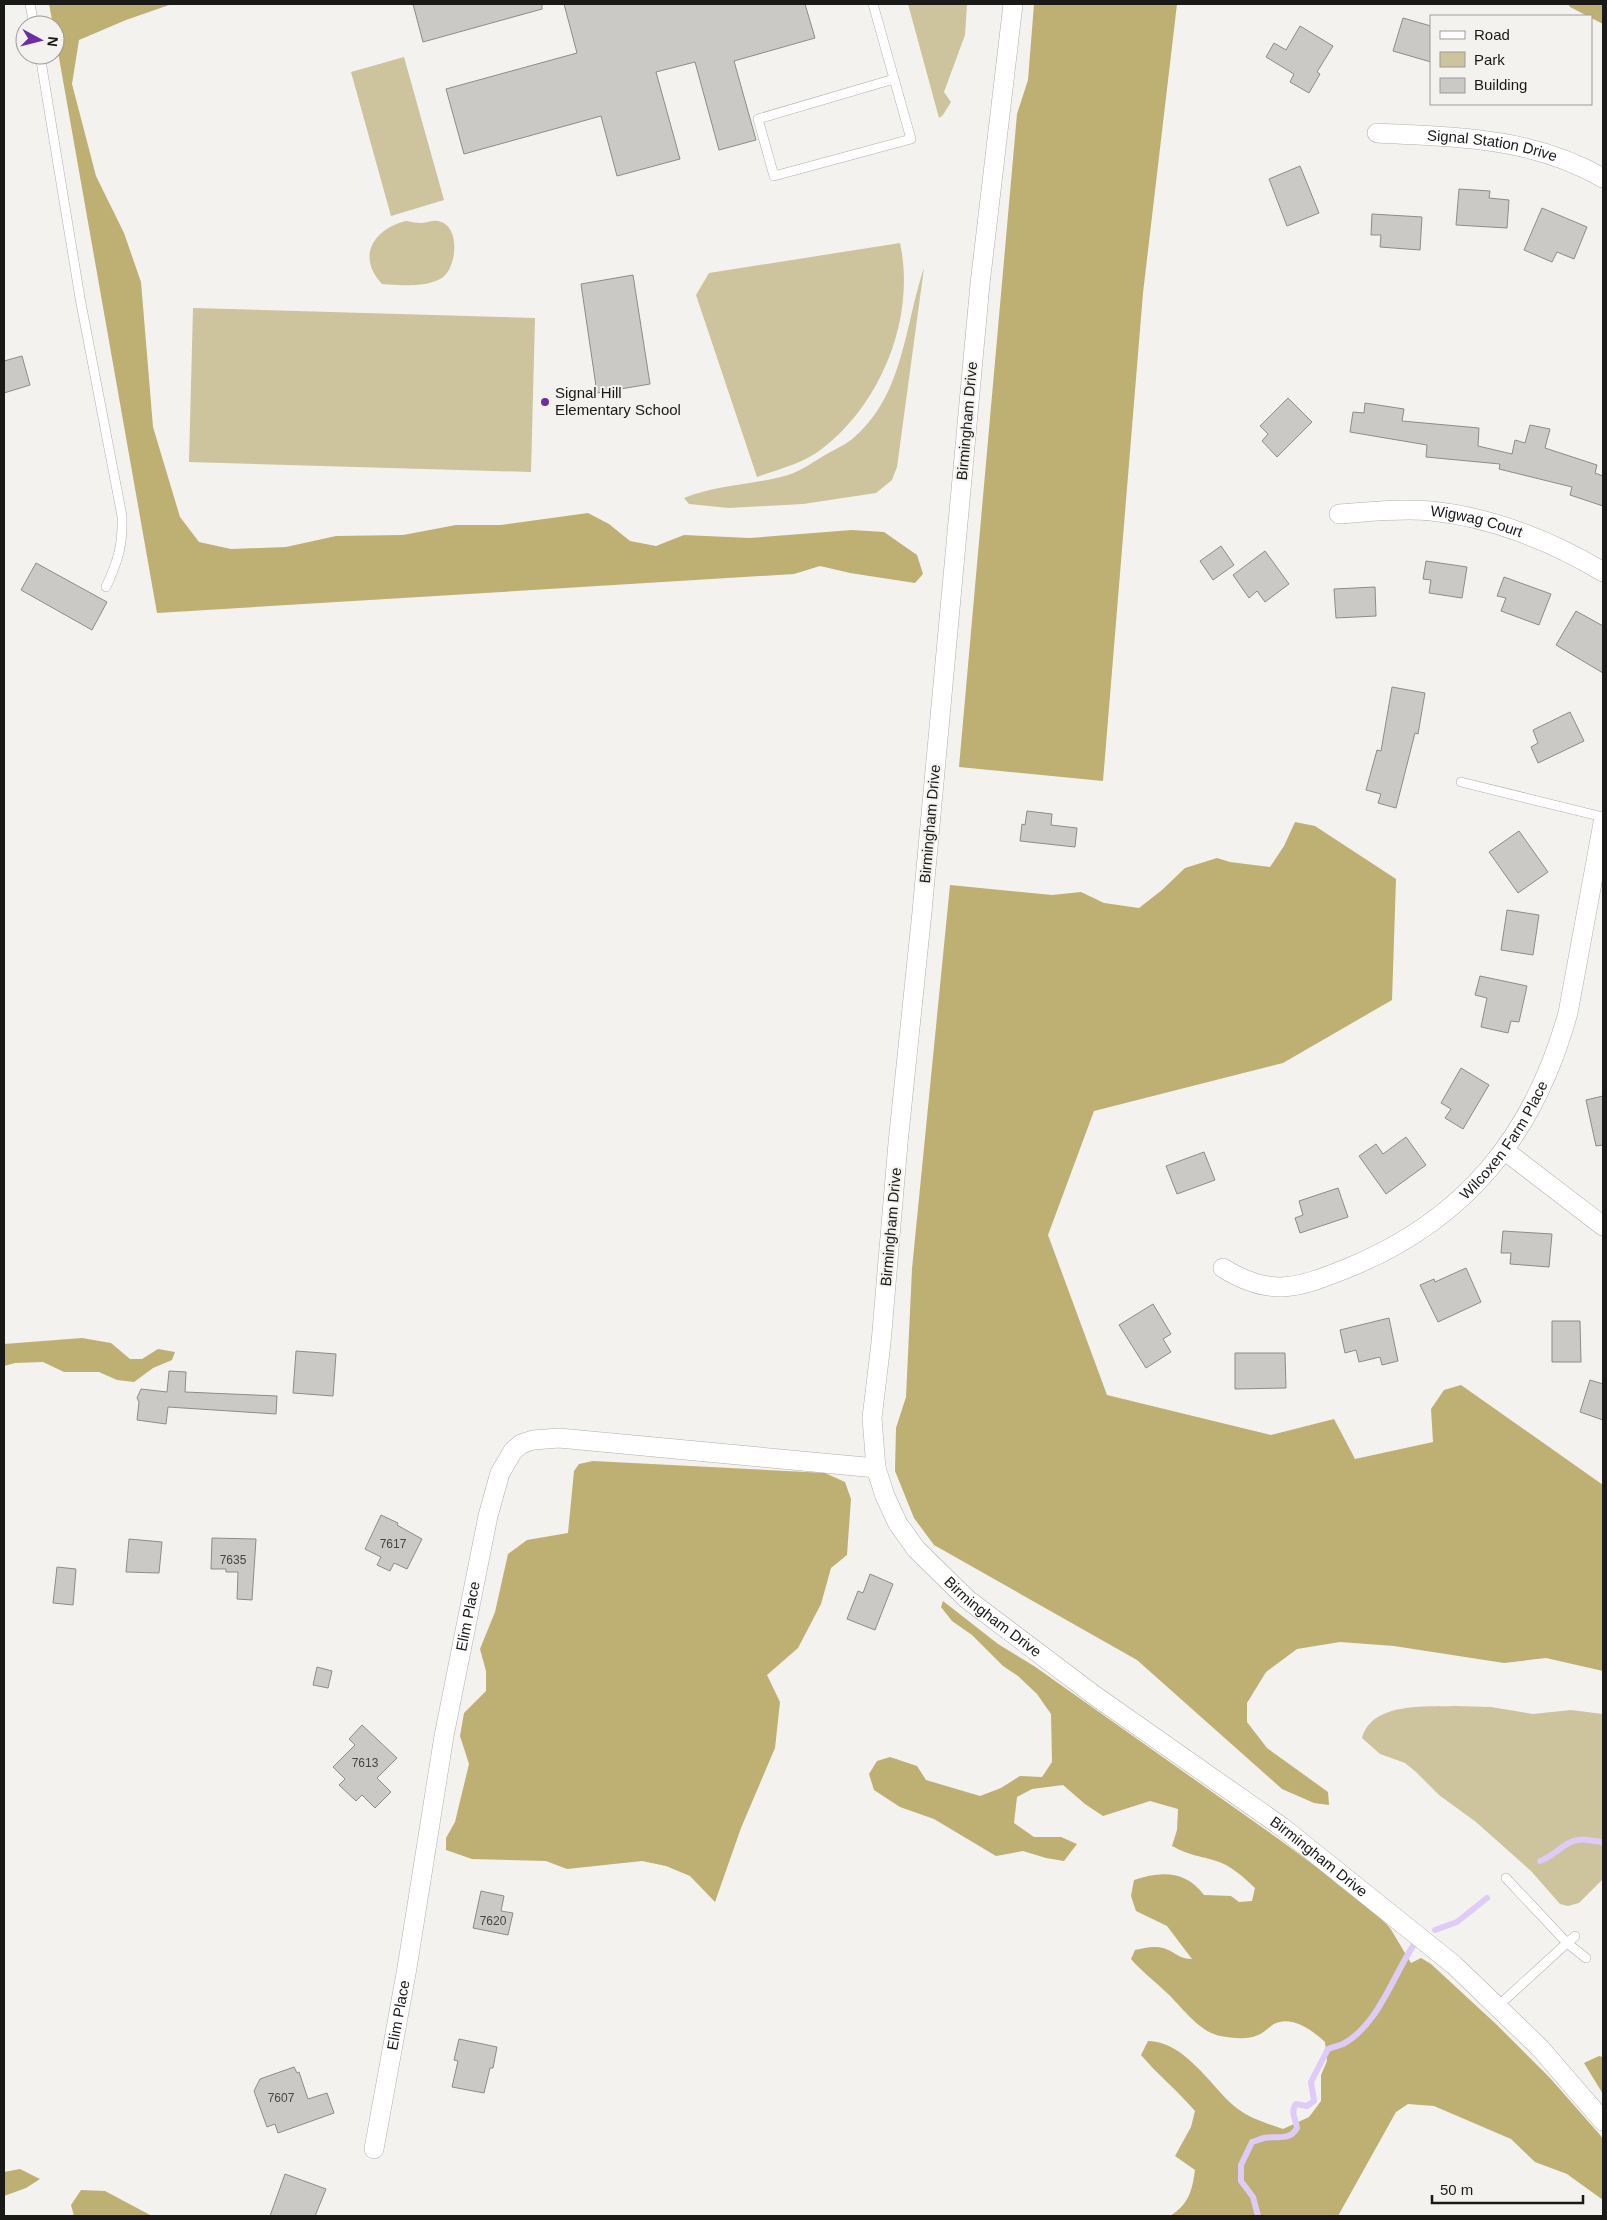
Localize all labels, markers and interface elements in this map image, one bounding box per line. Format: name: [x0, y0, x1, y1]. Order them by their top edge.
north arrow: [15, 15, 65, 65]
legend: [1430, 15, 1592, 105]
text: Road: [1474, 26, 1510, 43]
text: N: [44, 36, 61, 48]
text: Park: [1474, 51, 1505, 68]
text: Building: [1474, 76, 1527, 93]
street label: Signal Station Drive: [1427, 126, 1560, 164]
street label: Birmingham Drive: [953, 361, 980, 481]
place label: Signal Hill Elementary School: [555, 384, 681, 418]
marker: Signal Hill Elementary School: [539, 396, 551, 408]
street label: Wigwag Court: [1430, 502, 1526, 541]
street label: Birmingham Drive: [916, 764, 943, 884]
street label: Wilcoxen Farm Place: [1456, 1078, 1551, 1203]
street label: Birmingham Drive: [877, 1167, 904, 1287]
house number: 7617: [380, 1537, 407, 1551]
house number: 7635: [220, 1553, 247, 1567]
street label: Birmingham Drive: [941, 1573, 1045, 1660]
street label: Elim Place: [452, 1580, 483, 1653]
house number: 7613: [352, 1756, 379, 1770]
street label: Birmingham Drive: [1267, 1813, 1371, 1900]
house number: 7620: [480, 1914, 507, 1928]
street label: Elim Place: [383, 1979, 413, 2052]
house number: 7607: [268, 2091, 295, 2105]
scale bar: [1432, 2172, 1583, 2204]
text: 50 m: [1440, 2181, 1473, 2198]

